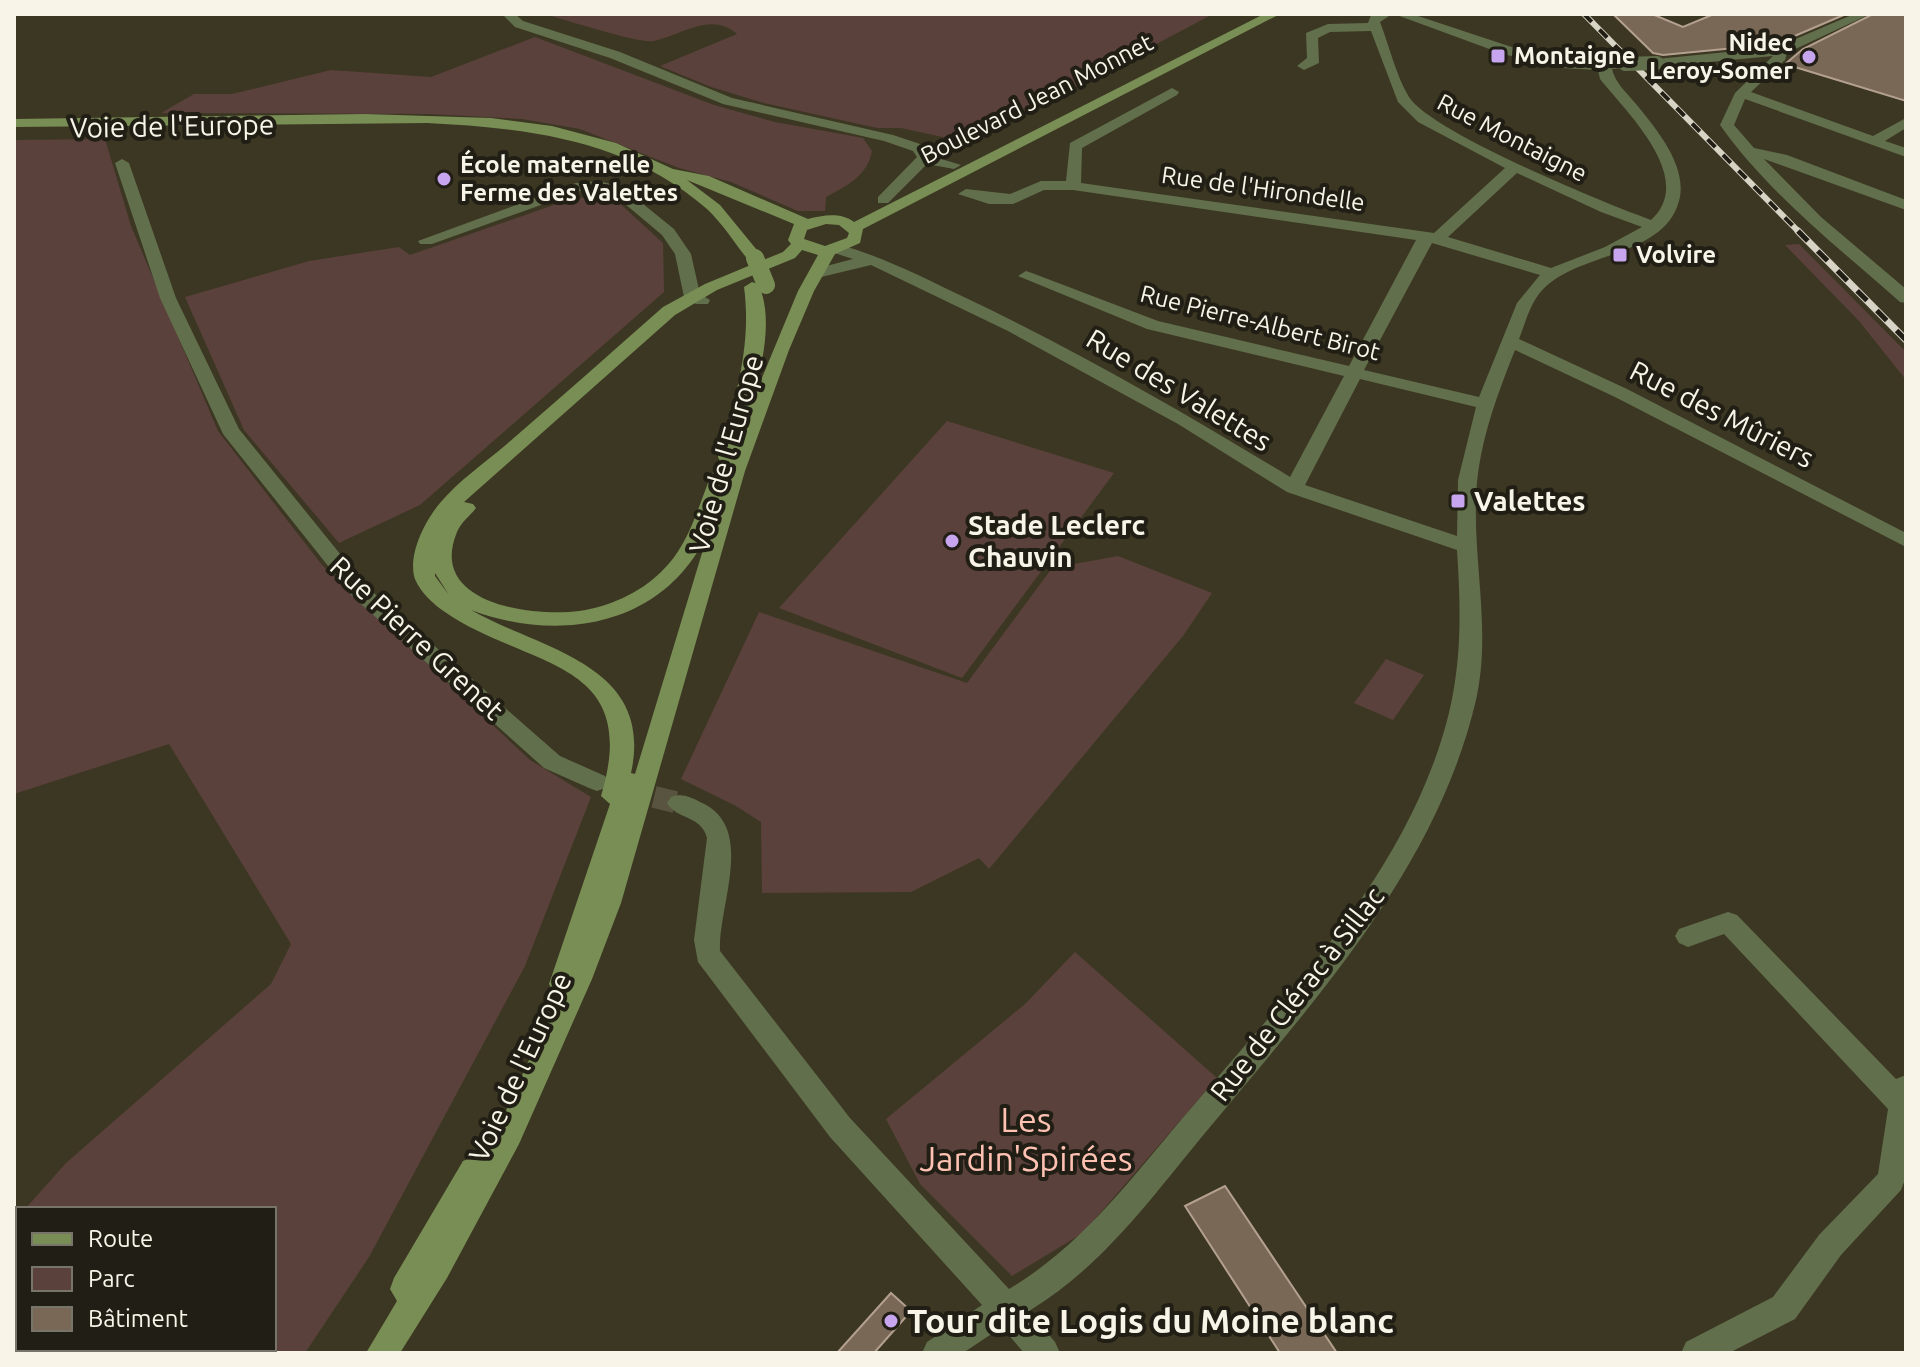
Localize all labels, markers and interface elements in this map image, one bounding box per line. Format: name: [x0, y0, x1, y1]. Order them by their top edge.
street label: Boulevard Jean Monnet: [916, 28, 1158, 169]
place label: Nidec Leroy-Somer: [1649, 29, 1793, 84]
place label: Montaigne: [1514, 42, 1636, 69]
marker: Montaigne: [1489, 47, 1507, 65]
marker: Nidec Leroy-Somer: [1800, 48, 1818, 66]
street label: Rue Montaigne: [1433, 88, 1592, 187]
street label: Voie de l'Europe: [70, 108, 274, 143]
place label: École maternelle Ferme des Valettes: [460, 149, 678, 206]
street label: Rue de l'Hirondelle: [1160, 161, 1366, 216]
marker: École maternelle Ferme des Valettes: [435, 170, 453, 188]
place label: Volvire: [1636, 241, 1716, 268]
marker: Volvire: [1611, 246, 1629, 264]
street label: Rue Pierre-Albert Birot: [1138, 280, 1383, 366]
street label: Rue des Valettes: [1081, 322, 1277, 457]
street label: Voie de l'Europe: [682, 351, 769, 556]
street label: Rue des Mûriers: [1625, 354, 1819, 473]
place label: Valettes: [1474, 485, 1585, 516]
marker: Valettes: [1449, 492, 1467, 510]
place label: Stade Leclerc Chauvin: [968, 509, 1145, 572]
marker: Stade Leclerc Chauvin: [943, 532, 961, 550]
street label: Rue Pierre Grenet: [325, 550, 510, 725]
street label: Rue de Clérac à Sillac: [1204, 881, 1390, 1107]
street label: Voie de l'Europe: [462, 968, 577, 1166]
park label: Les Jardin'Spirées: [919, 1100, 1133, 1177]
legend: [16, 1207, 276, 1351]
text: Route: [88, 1225, 153, 1252]
text: Parc: [88, 1265, 135, 1292]
place label: Tour dite Logis du Moine blanc: [907, 1301, 1394, 1339]
text: Bâtiment: [88, 1305, 189, 1332]
marker: Tour dite Logis du Moine blanc: [882, 1312, 900, 1330]

